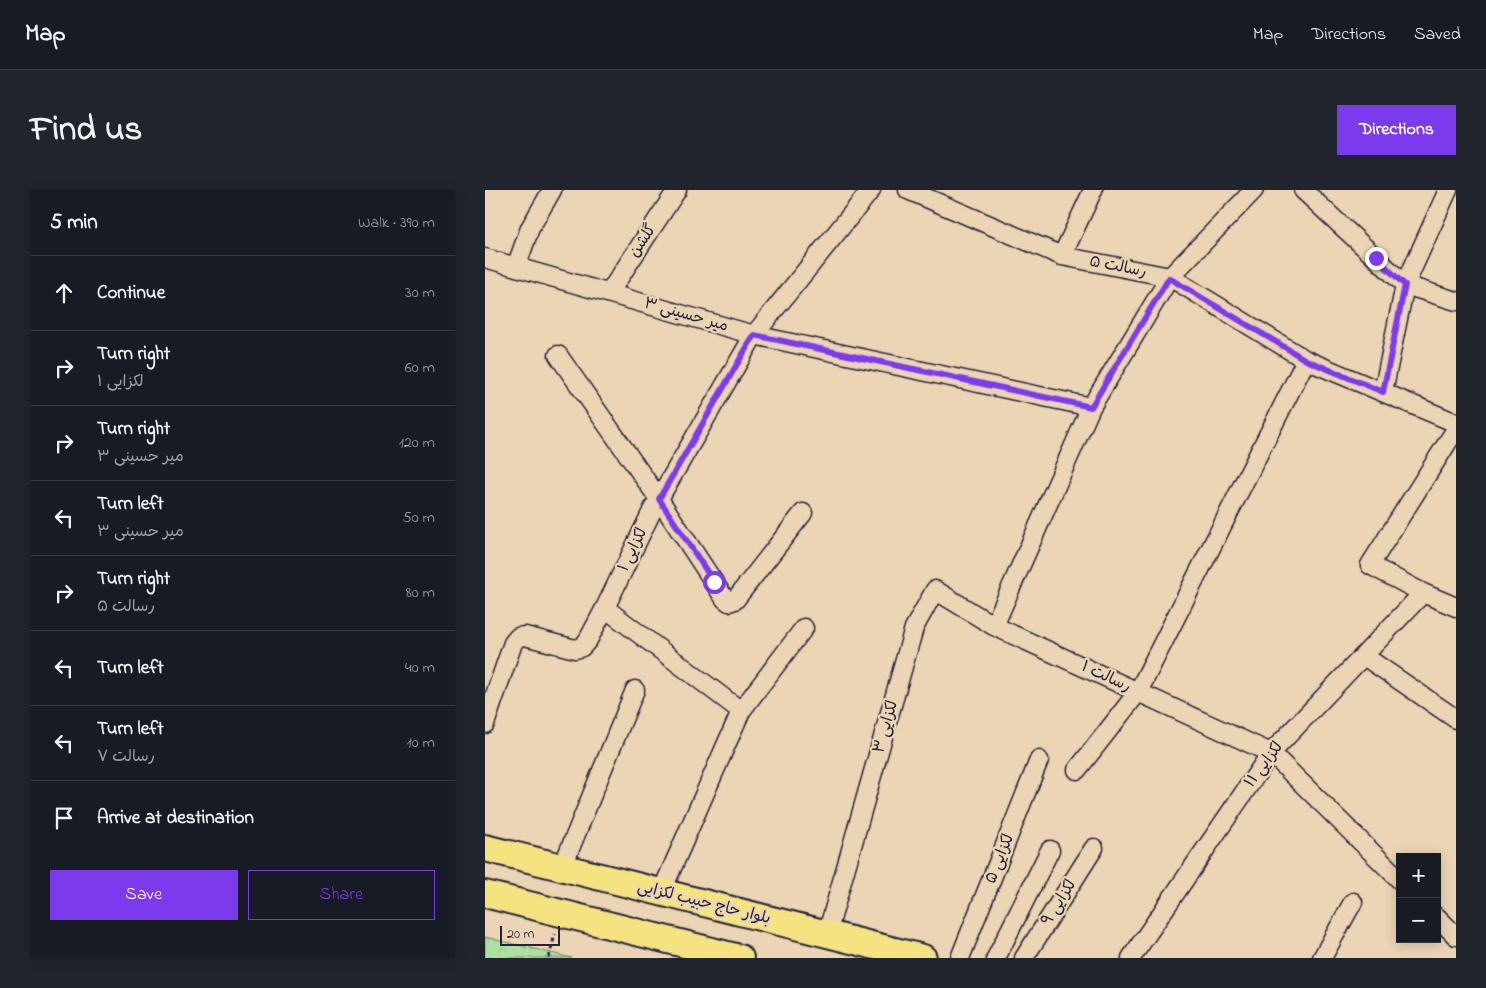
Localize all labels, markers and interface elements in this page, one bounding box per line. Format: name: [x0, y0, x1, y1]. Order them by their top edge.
text: Map: [25, 17, 66, 52]
text: Map: [1253, 22, 1283, 48]
text: Directions: [1311, 22, 1386, 48]
text: Saved: [1414, 22, 1461, 48]
text: Find us: [30, 105, 142, 156]
button: Directions: [1337, 105, 1456, 155]
text: 5 min: [50, 208, 98, 238]
text: Walk · 390 m: [358, 211, 435, 235]
street label: گلشن: [623, 219, 663, 263]
route end: [1365, 247, 1388, 270]
street label: رسالت ۵: [1087, 250, 1149, 284]
icon: ahead: [50, 279, 78, 307]
text: Continue: [97, 280, 165, 307]
text: 30 m: [405, 281, 435, 305]
street label: میر حسینی ۳: [641, 292, 731, 338]
text: Turn right: [97, 341, 170, 368]
icon: right: [50, 354, 78, 382]
text: 60 m: [405, 356, 435, 380]
text: لکزایی ۱: [97, 370, 143, 394]
text: Turn right: [97, 416, 170, 443]
icon: right: [50, 429, 78, 457]
text: 120 m: [399, 431, 435, 455]
text: میر حسینی ۳: [97, 445, 184, 469]
text: Turn left: [97, 491, 164, 518]
icon: left: [50, 504, 78, 532]
text: 50 m: [403, 506, 435, 530]
text: میر حسینی ۳: [97, 520, 184, 544]
street label: لکزایی ۱: [612, 524, 654, 576]
text: Turn right: [97, 566, 170, 593]
route start: [703, 571, 726, 594]
icon: right: [50, 579, 78, 607]
text: 80 m: [406, 581, 435, 605]
text: رسالت ۵: [97, 595, 155, 619]
icon: left: [50, 654, 78, 682]
text: Turn left: [97, 655, 164, 682]
street label: رسالت ۱: [1077, 655, 1135, 699]
text: 40 m: [405, 656, 435, 680]
street label: لکزایی ۳: [867, 698, 905, 756]
text: Turn left: [97, 716, 164, 743]
icon: left: [50, 729, 78, 757]
text: 10 m: [407, 731, 435, 755]
street label: لکزایی ۱۱: [1239, 737, 1289, 793]
text: رسالت ۷: [97, 745, 155, 769]
icon: arrive: [50, 804, 78, 832]
text: Arrive at destination: [97, 805, 254, 832]
street label: لکزایی ۵: [979, 831, 1021, 887]
map controls: [1396, 853, 1441, 943]
button: +: [1396, 853, 1441, 898]
button: Save: [50, 870, 238, 920]
button: Share: [248, 870, 435, 920]
street label: بلوار حاج حبیب لکزايی: [635, 875, 773, 931]
street label: لکزایی ۹: [1035, 875, 1083, 931]
button: −: [1396, 898, 1441, 943]
scale bar: [500, 923, 560, 946]
text: 20 m: [507, 924, 534, 945]

